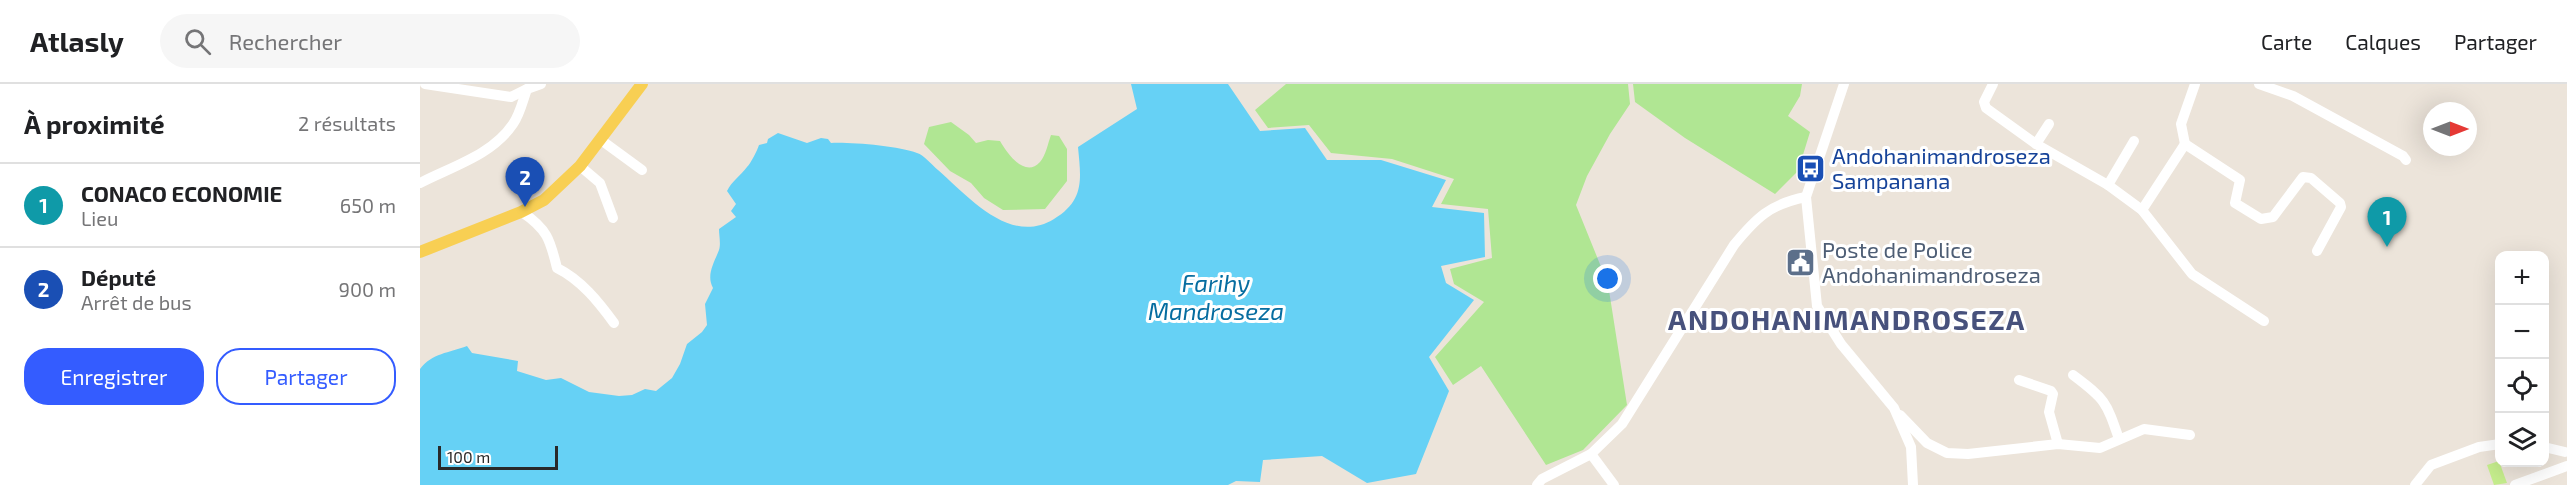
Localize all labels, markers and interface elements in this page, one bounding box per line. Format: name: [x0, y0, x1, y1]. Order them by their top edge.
search box: [160, 14, 580, 68]
text: Atlasly: [30, 24, 124, 58]
icon: search: [181, 25, 214, 58]
text: Rechercher: [229, 28, 342, 54]
text: Carte: [2261, 29, 2312, 54]
text: Calques: [2345, 29, 2421, 54]
text: Partager: [2454, 29, 2537, 54]
north arrow: [2423, 102, 2477, 156]
text: À proximité: [24, 108, 165, 139]
text: 2 résultats: [298, 111, 396, 135]
place label: Andohanimandroseza Sampanana: [1832, 142, 2051, 193]
bus stop icon: Andohanimandroseza Sampanana: [1795, 152, 1827, 184]
pin: 2: [506, 158, 544, 207]
text: CONACO ECONOMIE: [81, 180, 282, 206]
text: 1: [39, 193, 48, 217]
text: 650 m: [340, 193, 396, 217]
pin: 1: [2368, 198, 2406, 247]
text: Lieu: [81, 206, 118, 230]
place label: Poste de Police Andohanimandroseza: [1822, 236, 2041, 287]
public building icon: Poste de Police Andohanimandroseza: [1785, 246, 1817, 278]
map controls: [2495, 251, 2549, 467]
button: +: [2495, 251, 2549, 305]
text: Député: [81, 264, 156, 290]
your location: [1593, 264, 1622, 293]
water label: Farihy Mandroseza: [1148, 268, 1284, 325]
text: 2: [38, 277, 49, 301]
text: 900 m: [338, 277, 396, 301]
text: Arrêt de bus: [81, 290, 192, 314]
district label: ANDOHANIMANDROSEZA: [1668, 302, 2026, 336]
button: −: [2495, 305, 2549, 359]
button: Enregistrer: [24, 348, 204, 405]
button: Partager: [216, 348, 396, 405]
button: locate: [2495, 359, 2549, 413]
button: layers: [2495, 413, 2549, 467]
scale bar: [438, 443, 558, 470]
text: 100 m: [447, 447, 490, 466]

